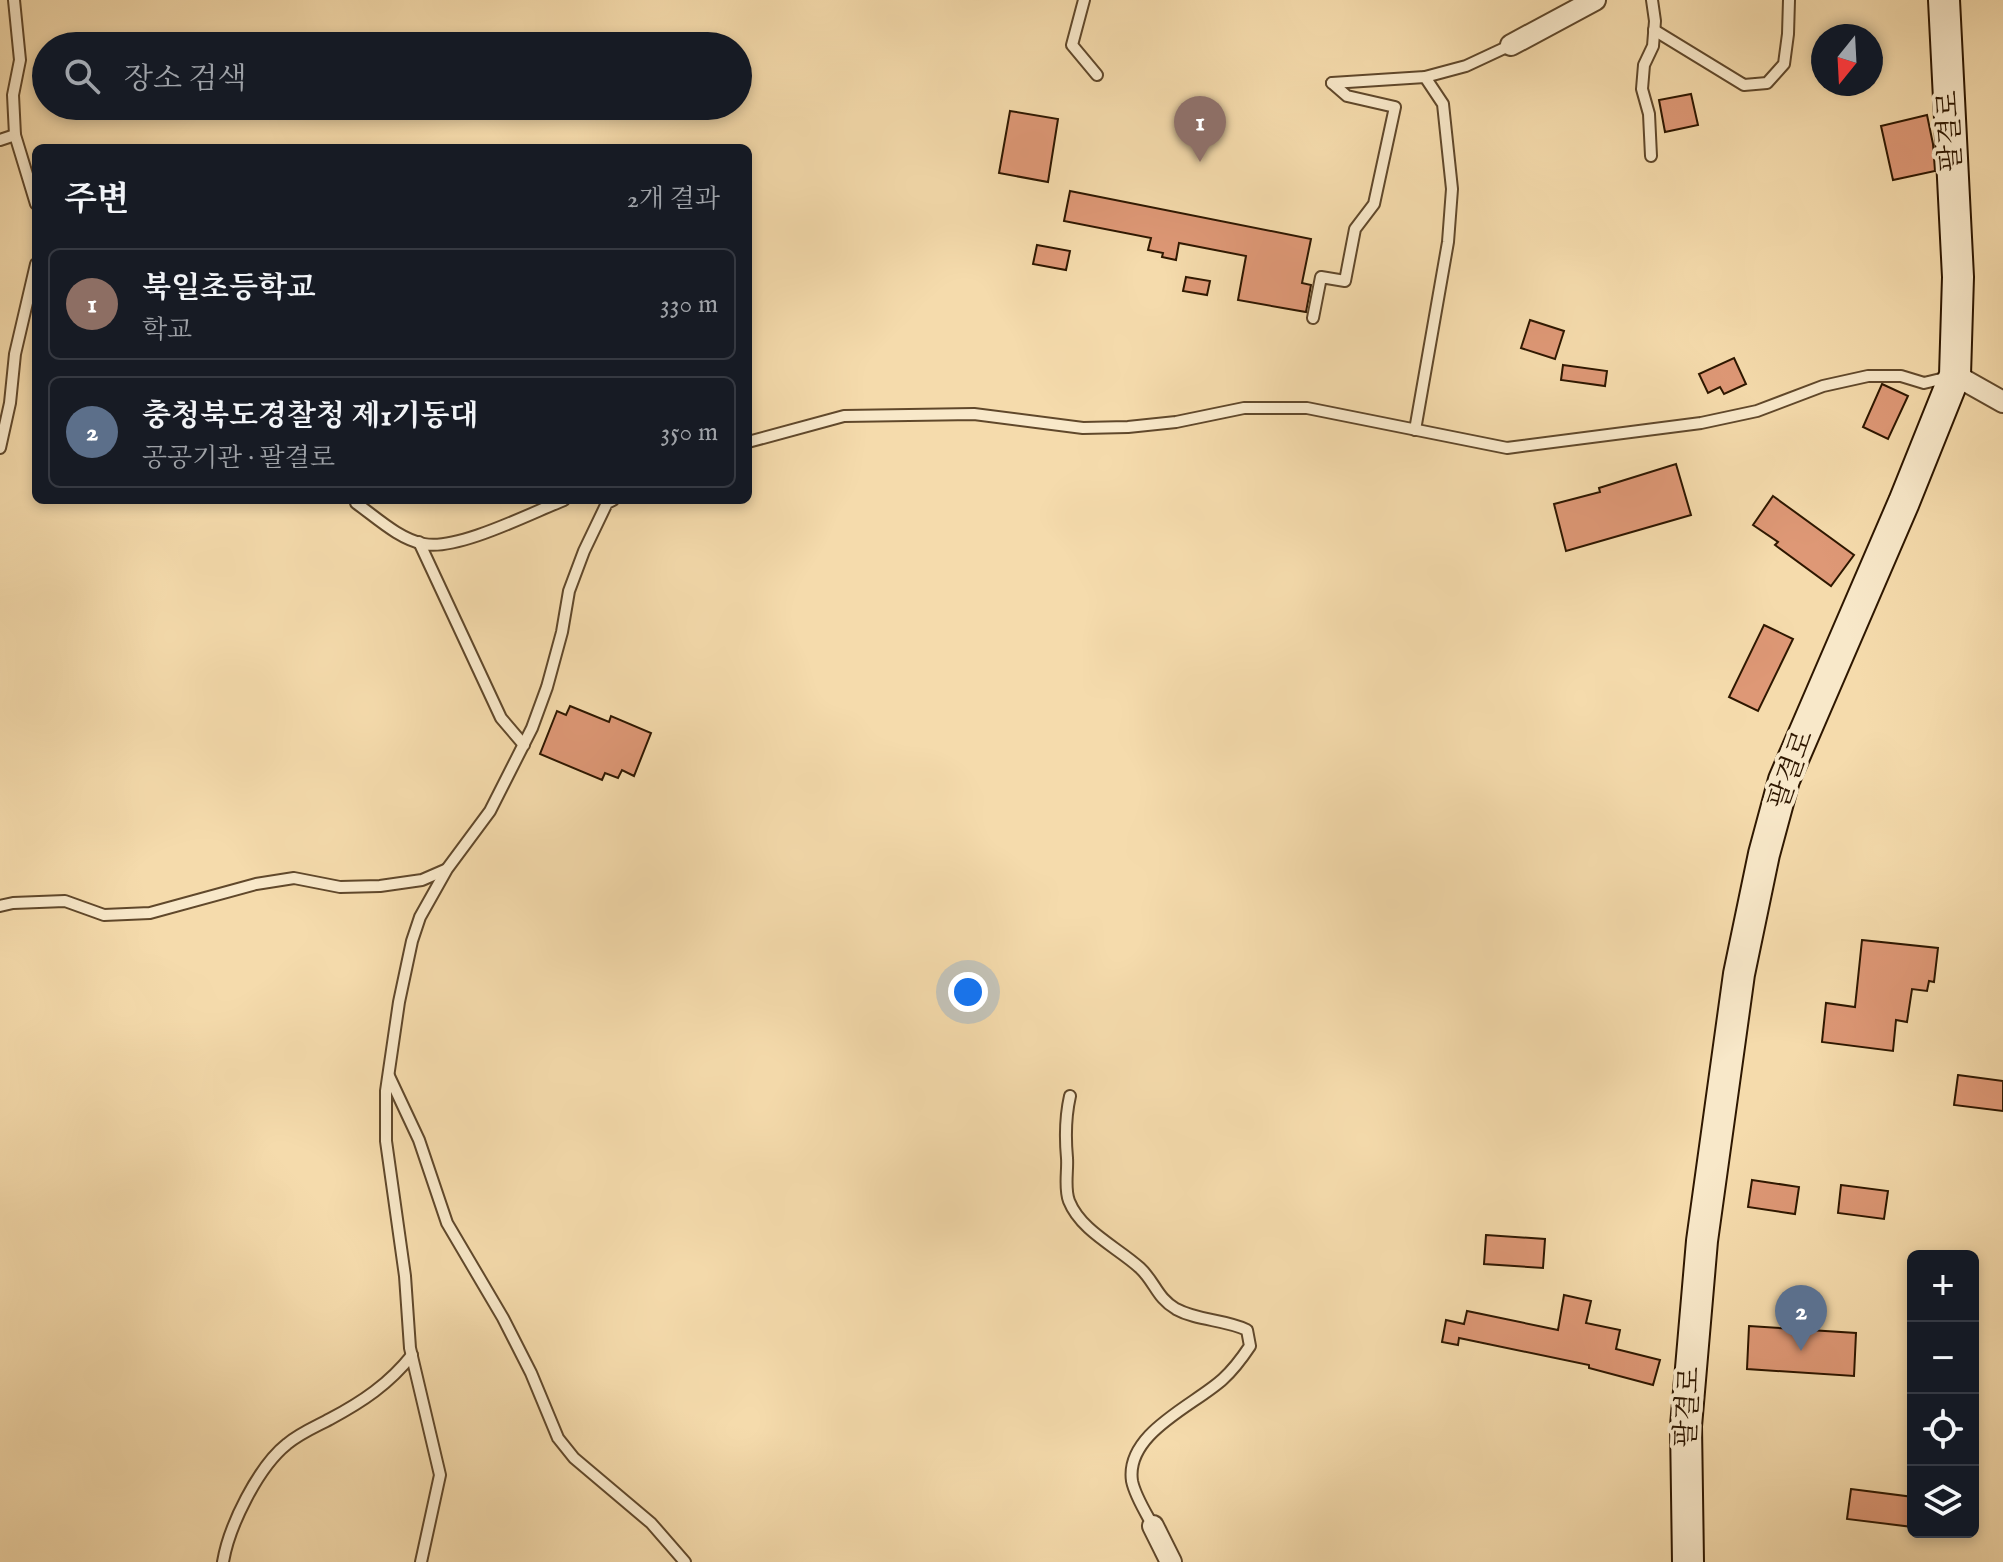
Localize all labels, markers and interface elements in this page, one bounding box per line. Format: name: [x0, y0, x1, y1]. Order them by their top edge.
north arrow: [1811, 24, 1883, 96]
search box: [32, 32, 752, 120]
icon: search: [60, 54, 104, 98]
text: 장소 검색: [124, 61, 246, 99]
street label: 팔결로: [1931, 90, 1971, 172]
pin: 1: [1174, 96, 1226, 162]
text: 주변: [64, 179, 130, 222]
text: 2개 결과: [627, 183, 720, 216]
text: 북일초등학교: [142, 270, 316, 308]
text: 1: [87, 288, 97, 321]
text: 330 m: [660, 288, 718, 321]
text: 학교: [142, 314, 192, 347]
text: 충청북도경찰청 제1기동대: [142, 398, 479, 436]
text: 2: [86, 416, 98, 449]
text: 350 m: [660, 416, 718, 449]
text: 공공기관 · 팔결로: [142, 442, 335, 475]
street label: 팔결로: [1762, 726, 1822, 814]
your location: [948, 972, 988, 1012]
map controls: [1907, 1250, 1979, 1538]
button: +: [1907, 1250, 1979, 1322]
pin: 2: [1775, 1285, 1827, 1351]
button: −: [1907, 1322, 1979, 1394]
street label: 팔결로: [1669, 1366, 1709, 1448]
button: locate: [1907, 1394, 1979, 1466]
button: layers: [1907, 1466, 1979, 1538]

